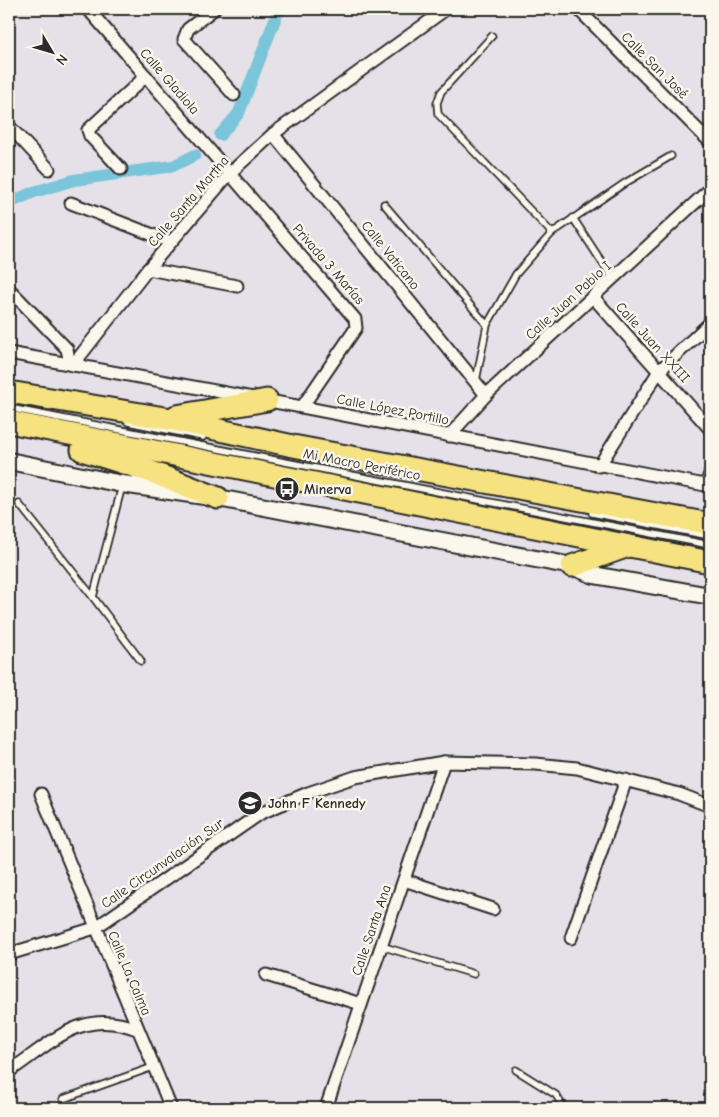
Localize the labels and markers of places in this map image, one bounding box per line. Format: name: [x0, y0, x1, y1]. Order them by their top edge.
bus stop icon: Minerva: [274, 476, 300, 502]
place label: Minerva: [304, 481, 352, 498]
school or university icon: John F Kennedy: [237, 790, 263, 816]
place label: John F Kennedy: [268, 795, 366, 812]

